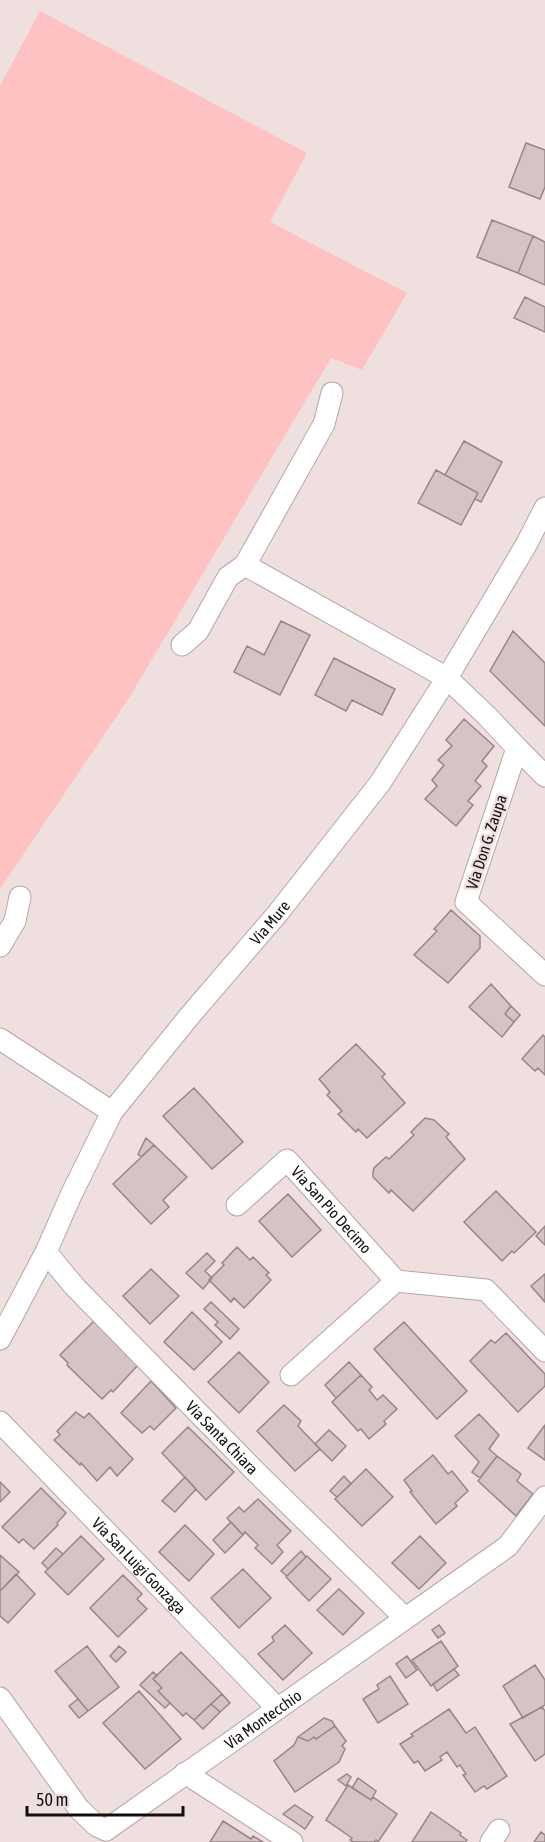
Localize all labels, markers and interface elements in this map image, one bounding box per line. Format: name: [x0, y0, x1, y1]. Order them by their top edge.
street label: Via Don G. Zaupa: [462, 792, 511, 892]
street label: Via Mure: [246, 897, 293, 948]
street label: Via San Pio Decimo: [288, 1162, 376, 1257]
street label: Via Santa Chiara: [182, 1397, 262, 1478]
street label: Via San Luigi Gonzaga: [89, 1514, 190, 1617]
street label: Via Montecchio: [221, 1686, 305, 1752]
scale bar: [27, 1779, 183, 1817]
text: 50 m: [36, 1789, 68, 1810]

